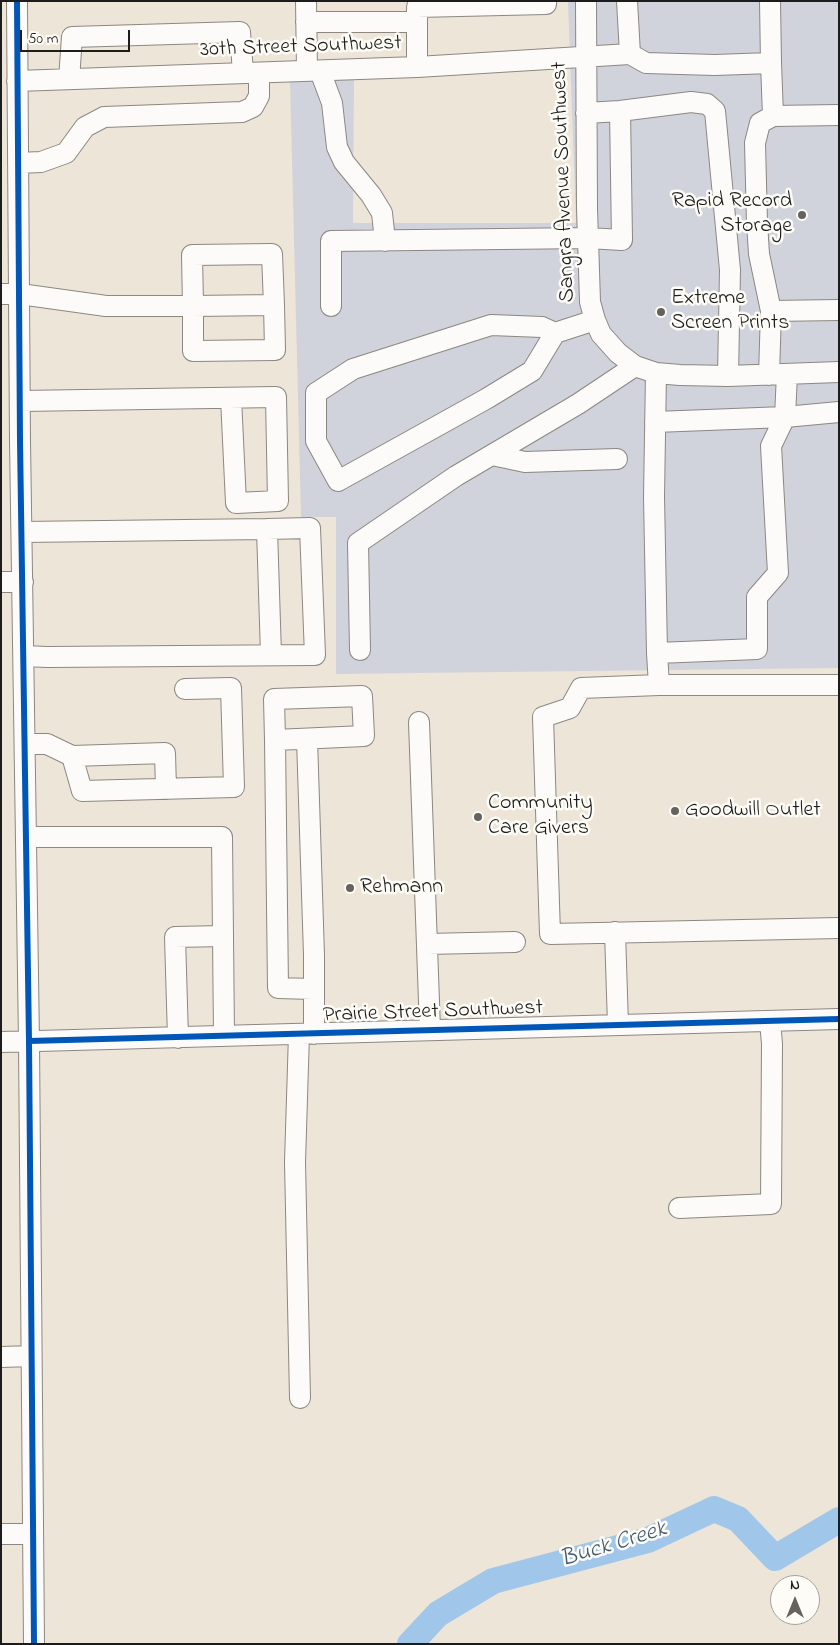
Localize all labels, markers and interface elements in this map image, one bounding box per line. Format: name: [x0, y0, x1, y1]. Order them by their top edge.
scale bar: [22, 20, 132, 52]
text: 50 m: [28, 28, 58, 50]
street label: 30th Street Southwest: [200, 31, 402, 65]
street label: Sangra Avenue Southwest: [548, 61, 582, 303]
place label: Rapid Record Storage: [672, 189, 792, 240]
marker: Rapid Record Storage: [796, 209, 808, 221]
place label: Extreme Screen Prints: [671, 286, 789, 338]
marker: Extreme Screen Prints: [655, 306, 667, 318]
place label: Community Care Givers: [488, 791, 593, 842]
place label: Goodwill Outlet: [685, 798, 821, 824]
marker: Goodwill Outlet: [669, 805, 681, 817]
marker: Community Care Givers: [472, 811, 484, 823]
place label: Rehmann: [360, 875, 443, 901]
marker: Rehmann: [344, 882, 356, 894]
street label: Prairie Street Southwest: [323, 996, 543, 1030]
water label: Buck Creek: [557, 1516, 671, 1576]
north arrow: [770, 1575, 820, 1625]
text: N: [790, 1575, 800, 1596]

